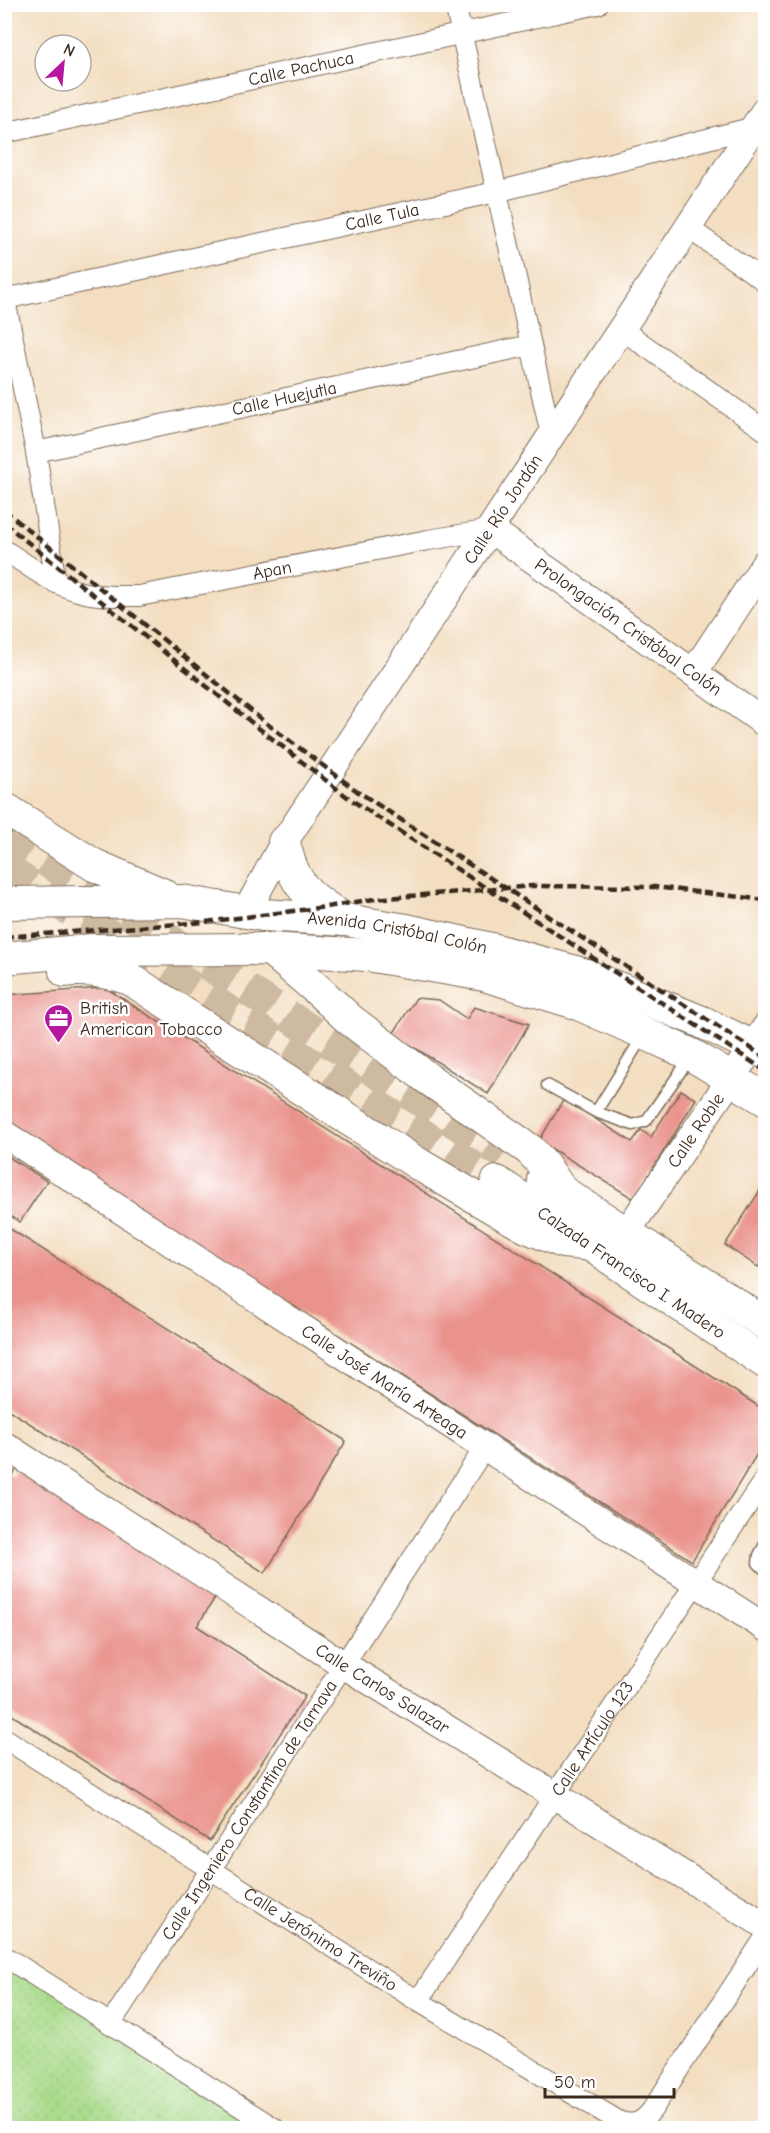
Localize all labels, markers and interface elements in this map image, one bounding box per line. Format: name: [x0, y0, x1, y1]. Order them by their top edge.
north arrow: [33, 33, 93, 93]
text: N: [61, 40, 78, 61]
street label: Calle Pachuca: [246, 47, 356, 90]
street label: Calle Tula: [343, 199, 421, 235]
street label: Calle Huejutla: [230, 377, 338, 420]
street label: Calle Río Jordán: [459, 450, 546, 568]
street label: Prolongación Cristóbal Colón: [531, 554, 726, 700]
street label: Apan: [251, 556, 293, 584]
street label: Avenida Cristóbal Colón: [307, 907, 489, 958]
place label: British American Tobacco: [80, 998, 223, 1040]
office icon: British American Tobacco: [43, 1002, 75, 1044]
street label: Calle Roble: [663, 1089, 729, 1172]
street label: Calzada Francisco I. Madero: [533, 1202, 729, 1343]
street label: Calle José María Arteaga: [298, 1320, 471, 1443]
street label: Calle Carlos Salazar: [311, 1639, 454, 1739]
street label: Calle Ingeniero Constantino de Tarnava: [157, 1676, 341, 1944]
street label: Calle Artículo 123: [547, 1677, 638, 1800]
street label: Calle Jerónimo Treviño: [240, 1883, 401, 1996]
scale bar: [545, 2061, 674, 2099]
text: 50 m: [554, 2072, 596, 2093]

